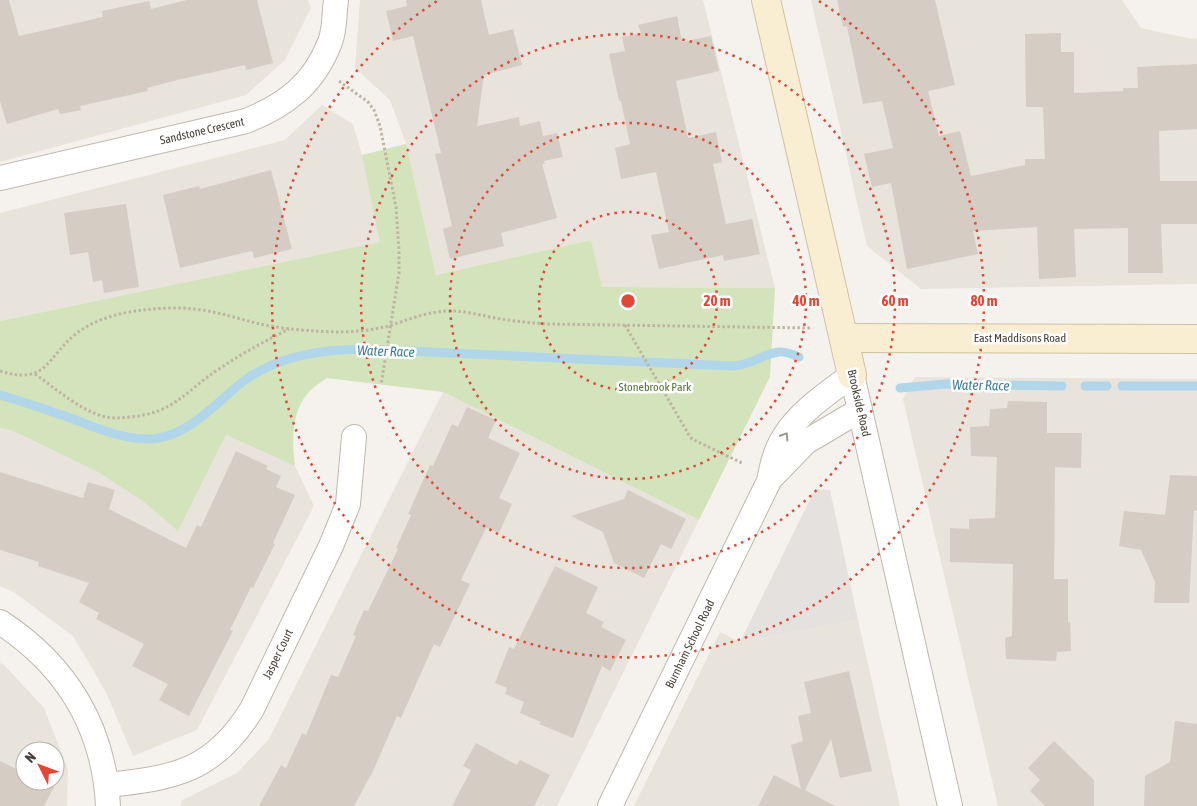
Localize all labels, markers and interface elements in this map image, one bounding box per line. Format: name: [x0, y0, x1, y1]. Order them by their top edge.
street label: Sandstone Crescent: [159, 114, 246, 147]
centre of rings: [619, 292, 637, 310]
text: 20 m: [704, 292, 731, 309]
text: 40 m: [792, 292, 820, 309]
text: 60 m: [882, 292, 909, 309]
text: 80 m: [971, 292, 998, 309]
street label: East Maddisons Road: [974, 331, 1066, 345]
water label: Water Race: [357, 342, 415, 360]
street label: Brookside Road: [844, 368, 874, 438]
water label: Water Race: [952, 376, 1010, 394]
park label: Stonebrook Park: [619, 380, 692, 394]
one-way arrow: [779, 432, 789, 441]
street label: Burnham School Road: [662, 597, 718, 691]
street label: Jasper Court: [260, 626, 296, 681]
north arrow: [15, 741, 65, 791]
text: N: [22, 749, 39, 766]

